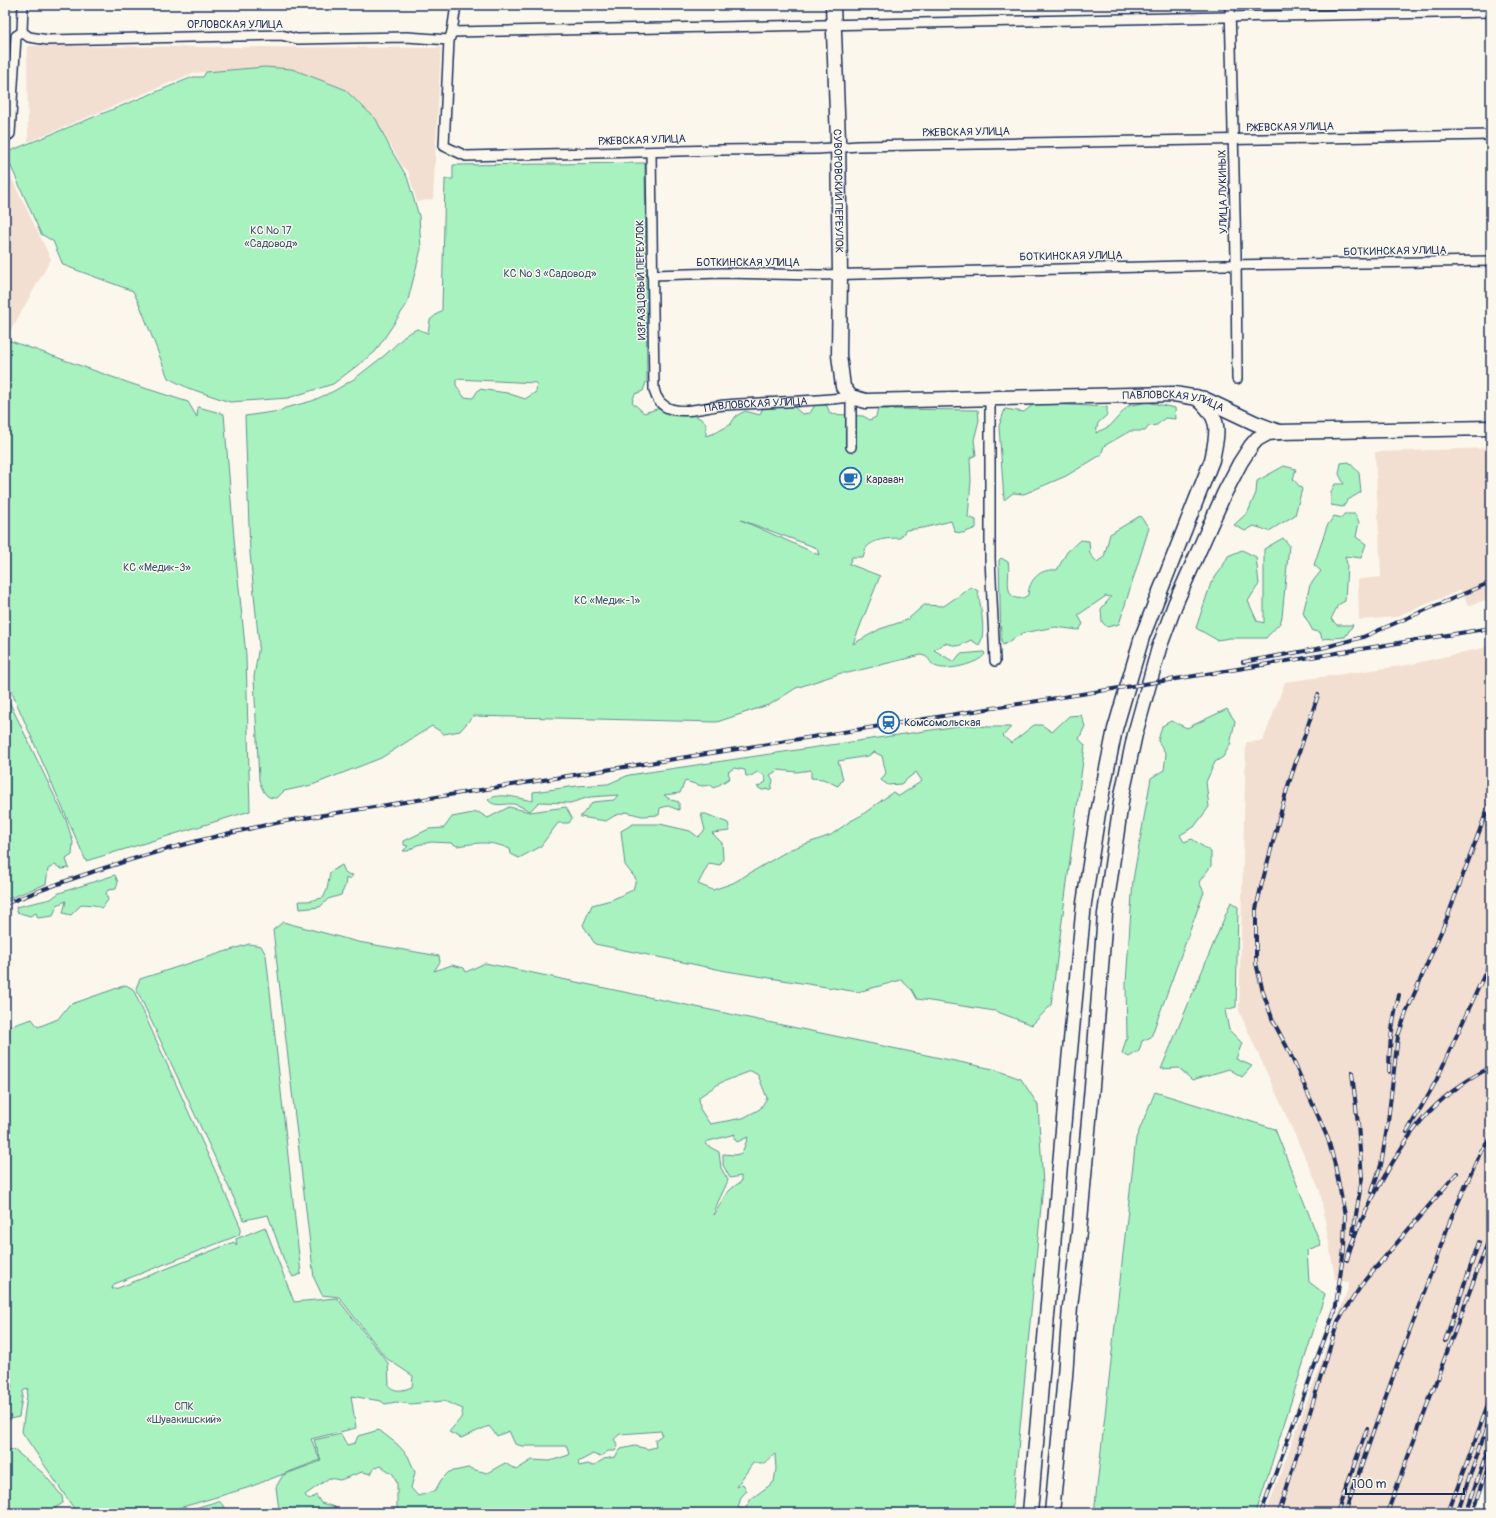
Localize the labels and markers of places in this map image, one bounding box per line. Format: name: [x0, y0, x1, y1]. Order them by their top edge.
cafe icon: Караван: [838, 466, 864, 492]
place label: Караван: [866, 473, 904, 486]
station icon: Комсомольская: [875, 709, 901, 735]
place label: Комсомольская: [904, 716, 981, 729]

